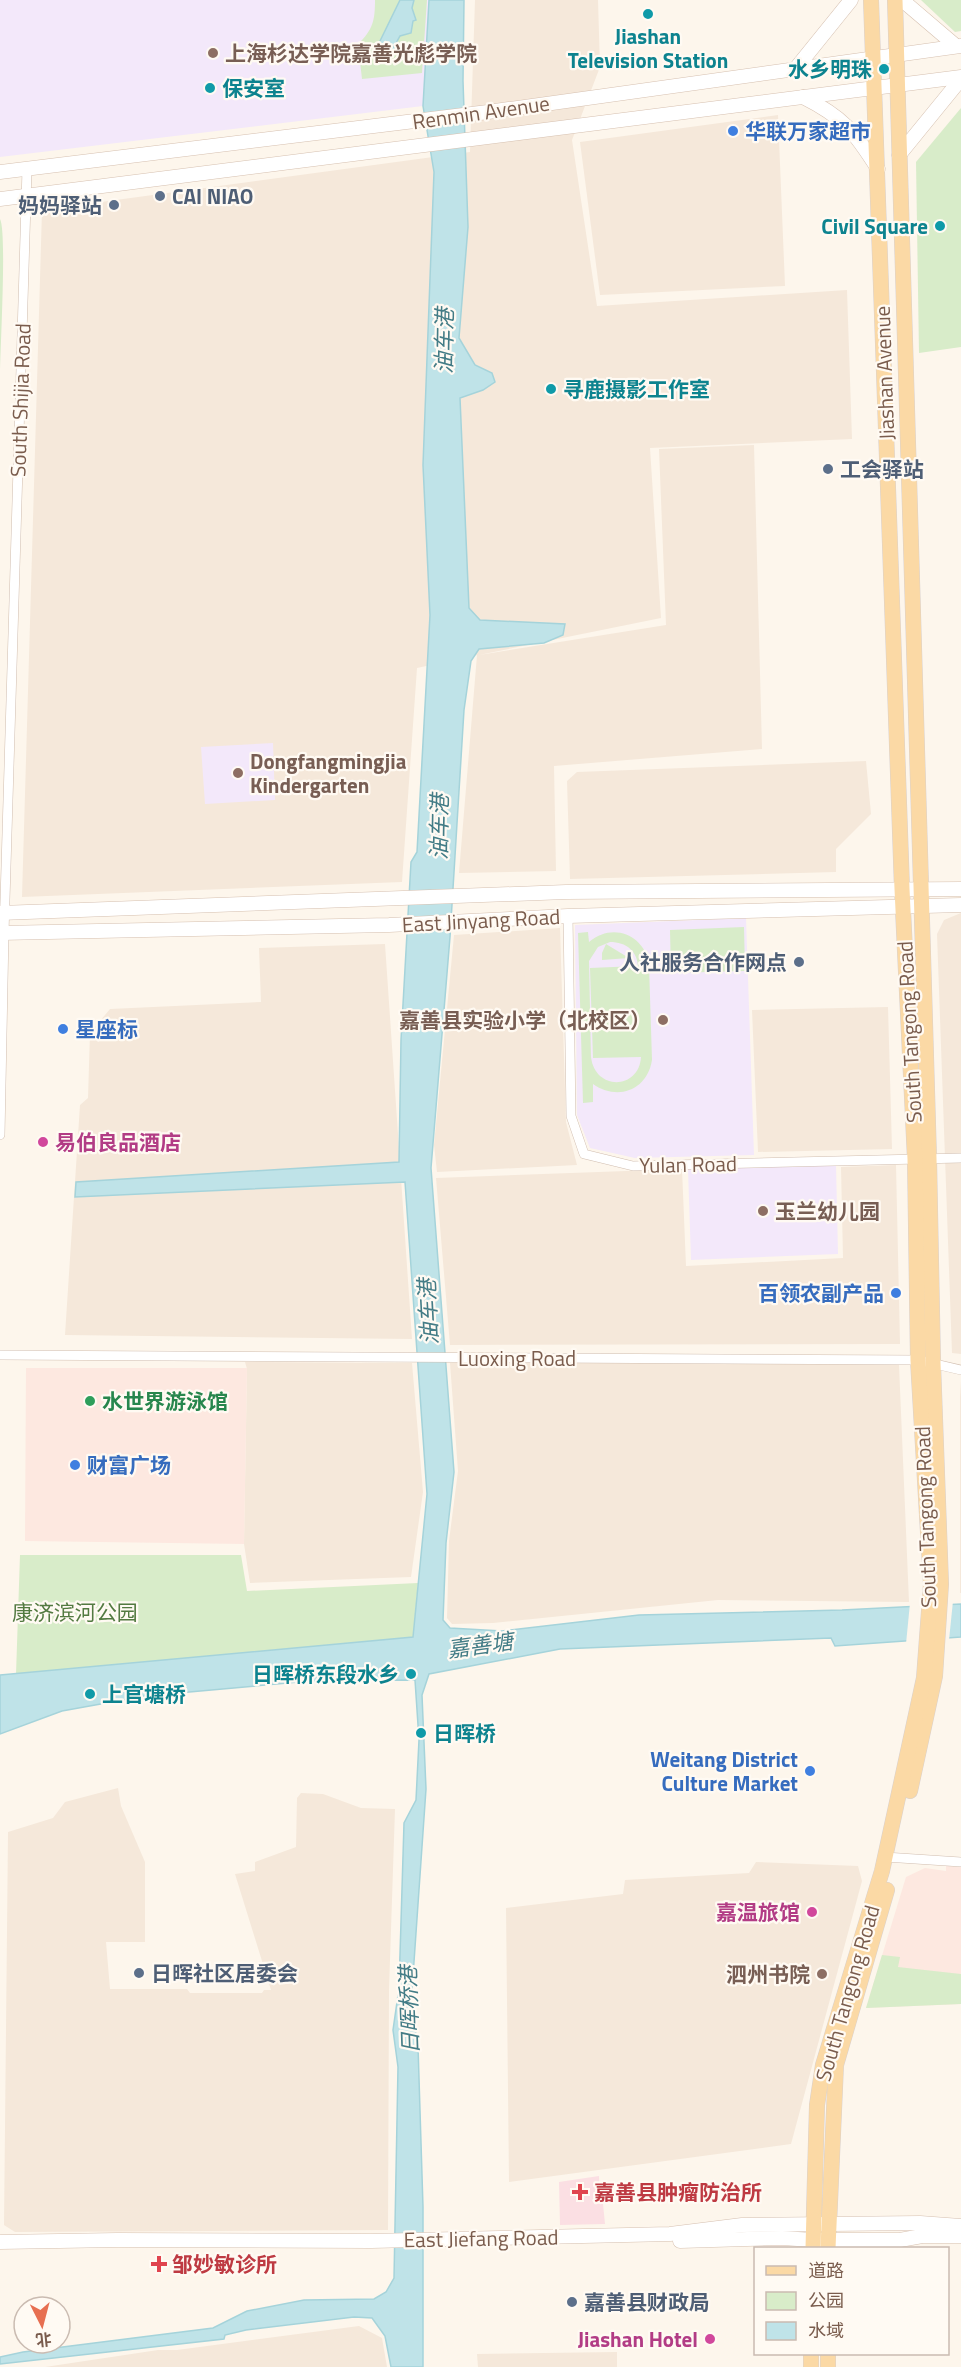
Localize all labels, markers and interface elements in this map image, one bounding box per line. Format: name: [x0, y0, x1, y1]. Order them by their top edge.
marker: Jiashan Television Station: [641, 7, 655, 21]
place label: Jiashan Television Station: [568, 20, 728, 76]
place label: 上海杉达学院嘉善光彪学院: [225, 37, 477, 69]
marker: 上海杉达学院嘉善光彪学院: [206, 46, 220, 60]
place label: 水乡明珠: [788, 53, 872, 85]
marker: 水乡明珠: [877, 62, 891, 76]
place label: 保安室: [222, 72, 285, 104]
marker: 保安室: [203, 81, 217, 95]
street label: Renmin Avenue: [410, 87, 552, 137]
place label: 华联万家超市: [745, 115, 871, 147]
marker: 华联万家超市: [726, 124, 740, 138]
place label: CAI NIAO: [172, 180, 253, 212]
place label: 妈妈驿站: [18, 189, 102, 221]
marker: CAI NIAO: [153, 189, 167, 203]
marker: 妈妈驿站: [107, 198, 121, 212]
place label: Civil Square: [821, 210, 928, 242]
marker: Civil Square: [933, 219, 947, 233]
water label: 油车港: [426, 305, 462, 374]
street label: Jiashan Avenue: [866, 305, 902, 441]
street label: South Shijia Road: [1, 323, 39, 477]
place label: 寻鹿摄影工作室: [563, 373, 710, 405]
marker: 寻鹿摄影工作室: [544, 382, 558, 396]
place label: 工会驿站: [840, 453, 924, 485]
marker: 工会驿站: [821, 462, 835, 476]
place label: Dongfangmingjia Kindergarten: [250, 745, 407, 801]
marker: Dongfangmingjia Kindergarten: [231, 766, 245, 780]
water label: 油车港: [421, 791, 457, 860]
street label: East Jinyang Road: [401, 900, 561, 940]
street label: South Tangong Road: [888, 940, 930, 1124]
place label: 人社服务合作网点: [619, 946, 787, 978]
marker: 人社服务合作网点: [792, 955, 806, 969]
place label: 嘉善县实验小学（北校区）: [399, 1004, 651, 1036]
place label: 星座标: [75, 1013, 138, 1045]
marker: 嘉善县实验小学（北校区）: [656, 1013, 670, 1027]
marker: 星座标: [56, 1022, 70, 1036]
place label: 易伯良品酒店: [55, 1126, 181, 1158]
marker: 易伯良品酒店: [36, 1135, 50, 1149]
street label: Yulan Road: [639, 1147, 737, 1181]
place label: 玉兰幼儿园: [775, 1195, 880, 1227]
marker: 玉兰幼儿园: [756, 1204, 770, 1218]
water label: 油车港: [409, 1275, 447, 1346]
place label: 百领农副产品: [758, 1277, 884, 1309]
marker: 百领农副产品: [889, 1286, 903, 1300]
street label: Luoxing Road: [458, 1342, 576, 1374]
place label: 水世界游泳馆: [102, 1385, 228, 1417]
marker: 水世界游泳馆: [83, 1394, 97, 1408]
street label: South Tangong Road: [906, 1426, 944, 1608]
place label: 财富广场: [87, 1449, 171, 1481]
marker: 财富广场: [68, 1458, 82, 1472]
park label: 康济滨河公园: [12, 1596, 138, 1628]
water label: 嘉善塘: [445, 1623, 519, 1666]
place label: 日晖桥东段水乡: [252, 1658, 399, 1690]
marker: 日晖桥东段水乡: [404, 1667, 418, 1681]
place label: 上官塘桥: [102, 1678, 186, 1710]
marker: 上官塘桥: [83, 1687, 97, 1701]
place label: 日晖桥: [433, 1717, 496, 1749]
marker: 日晖桥: [414, 1726, 428, 1740]
place label: Weitang District Culture Market: [650, 1743, 798, 1799]
marker: Weitang District Culture Market: [803, 1764, 817, 1778]
place label: 嘉温旅馆: [716, 1896, 800, 1928]
street label: South Tangong Road: [807, 1901, 887, 2085]
marker: 嘉温旅馆: [805, 1905, 819, 1919]
place label: 日晖社区居委会: [151, 1957, 298, 1989]
place label: 泗州书院: [726, 1958, 810, 1990]
water label: 日晖桥港: [390, 1962, 428, 2055]
marker: 日晖社区居委会: [132, 1966, 146, 1980]
marker: 泗州书院: [815, 1967, 829, 1981]
place label: 嘉善县肿瘤防治所: [594, 2176, 762, 2208]
marker: 嘉善县肿瘤防治所: [571, 2183, 589, 2201]
street label: East Jiefang Road: [403, 2221, 559, 2255]
legend: [754, 2247, 949, 2355]
place label: 邹妙敏诊所: [172, 2248, 277, 2280]
marker: 邹妙敏诊所: [150, 2255, 168, 2273]
text: 道路: [808, 2257, 844, 2284]
place label: 嘉善县财政局: [584, 2286, 710, 2318]
text: 公园: [808, 2287, 844, 2314]
north arrow: [12, 2295, 72, 2355]
marker: 嘉善县财政局: [565, 2295, 579, 2309]
text: 水域: [808, 2317, 844, 2344]
place label: Jiashan Hotel: [578, 2323, 698, 2355]
text: 北: [34, 2327, 53, 2353]
marker: Jiashan Hotel: [703, 2332, 717, 2346]

